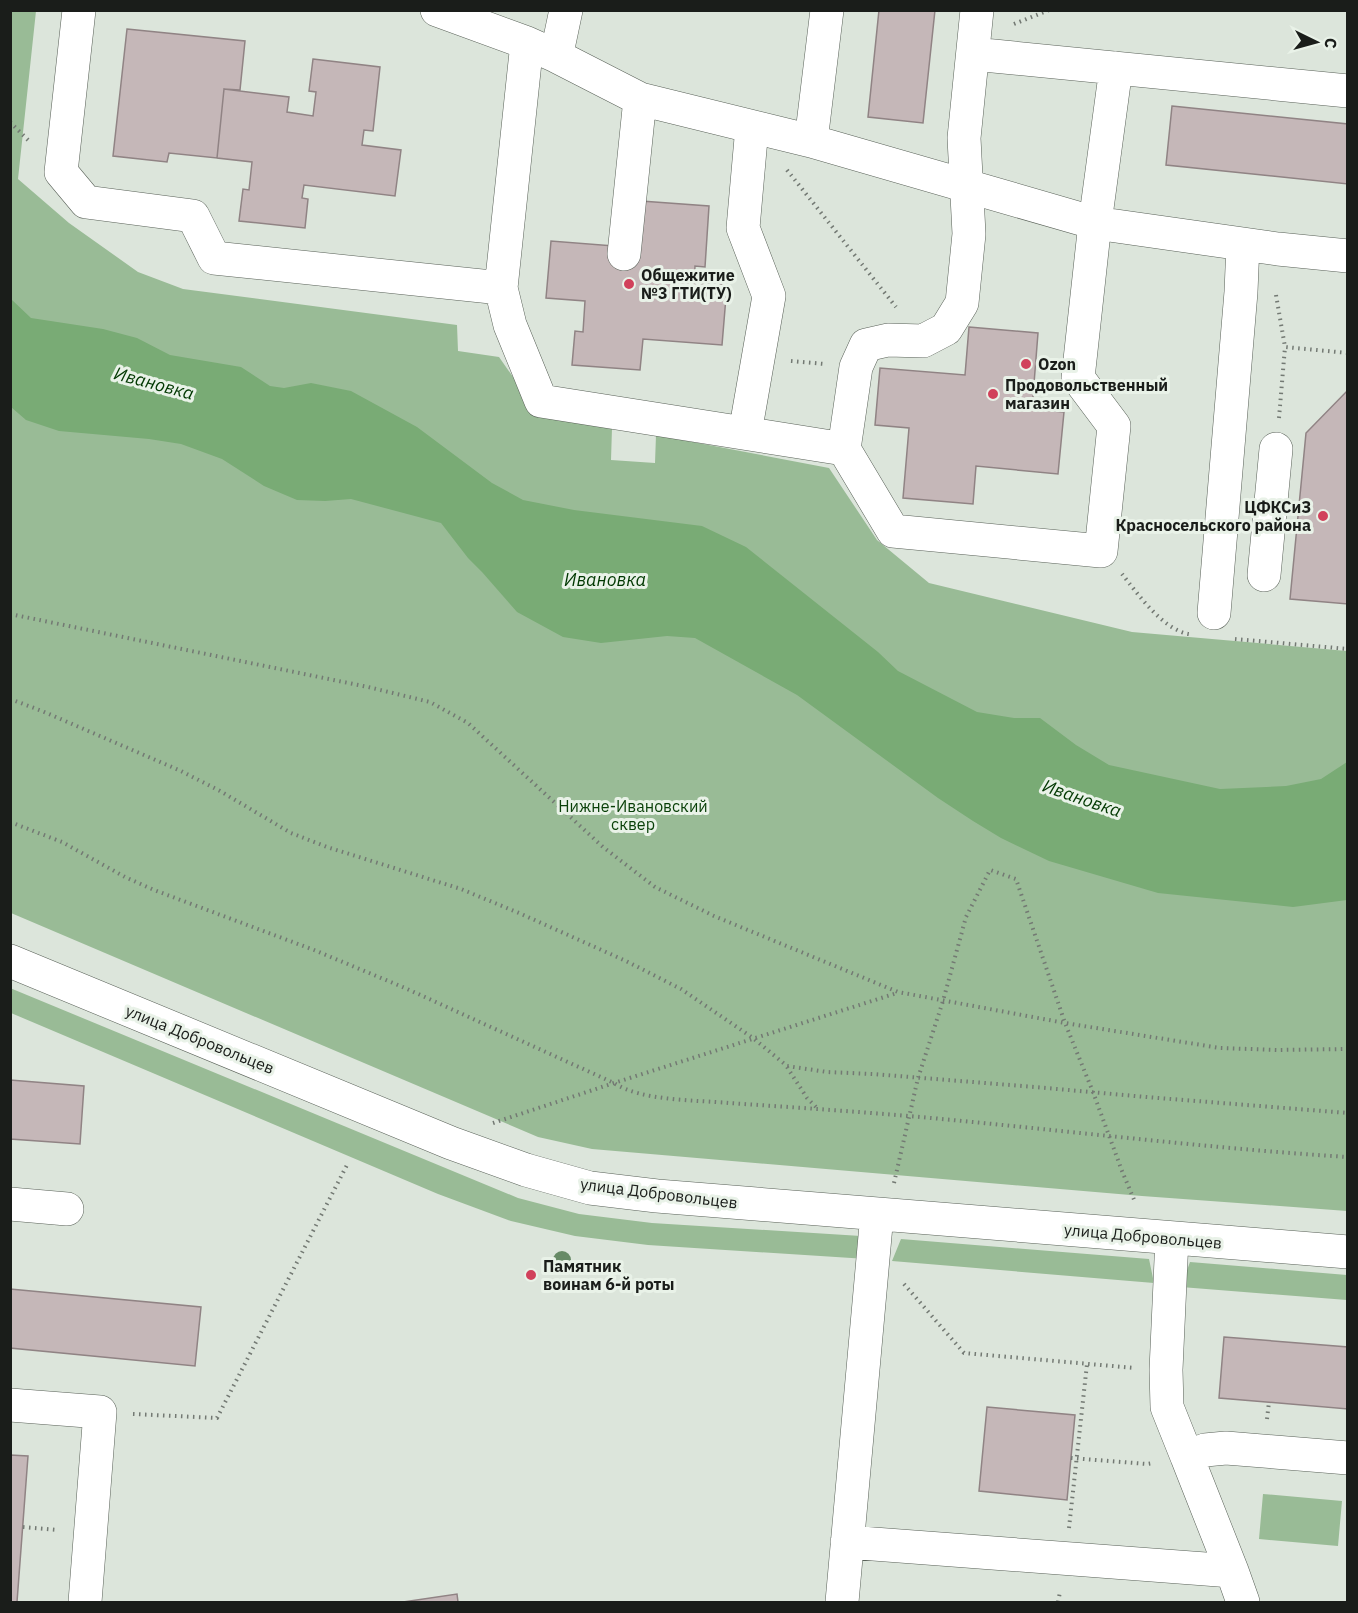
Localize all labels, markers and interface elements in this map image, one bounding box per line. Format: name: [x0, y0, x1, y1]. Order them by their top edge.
north arrow: [1286, 12, 1346, 72]
text: С: [1321, 37, 1341, 49]
place label: Общежитие №3 ГТИ(ТУ): [641, 265, 735, 303]
marker: Общежитие №3 ГТИ(ТУ): [622, 277, 636, 291]
place label: Ozon: [1038, 354, 1076, 374]
marker: Ozon: [1019, 357, 1033, 371]
water label: Ивановка: [112, 361, 196, 405]
place label: Продовольственный магазин: [1005, 375, 1168, 413]
marker: Продовольственный магазин: [986, 387, 1000, 401]
place label: ЦФКСиЗ Красносельского района: [1116, 497, 1311, 535]
marker: ЦФКСиЗ Красносельского района: [1316, 509, 1330, 523]
water label: Ивановка: [564, 568, 646, 591]
water label: Ивановка: [1040, 774, 1124, 822]
park label: Нижне-Ивановский сквер: [558, 796, 708, 834]
street label: улица Добровольцев: [123, 1000, 277, 1078]
street label: улица Добровольцев: [579, 1173, 739, 1213]
street label: улица Добровольцев: [1063, 1219, 1223, 1253]
place label: Памятник воинам 6-й роты: [543, 1256, 674, 1294]
marker: Памятник воинам 6-й роты: [524, 1268, 538, 1282]

